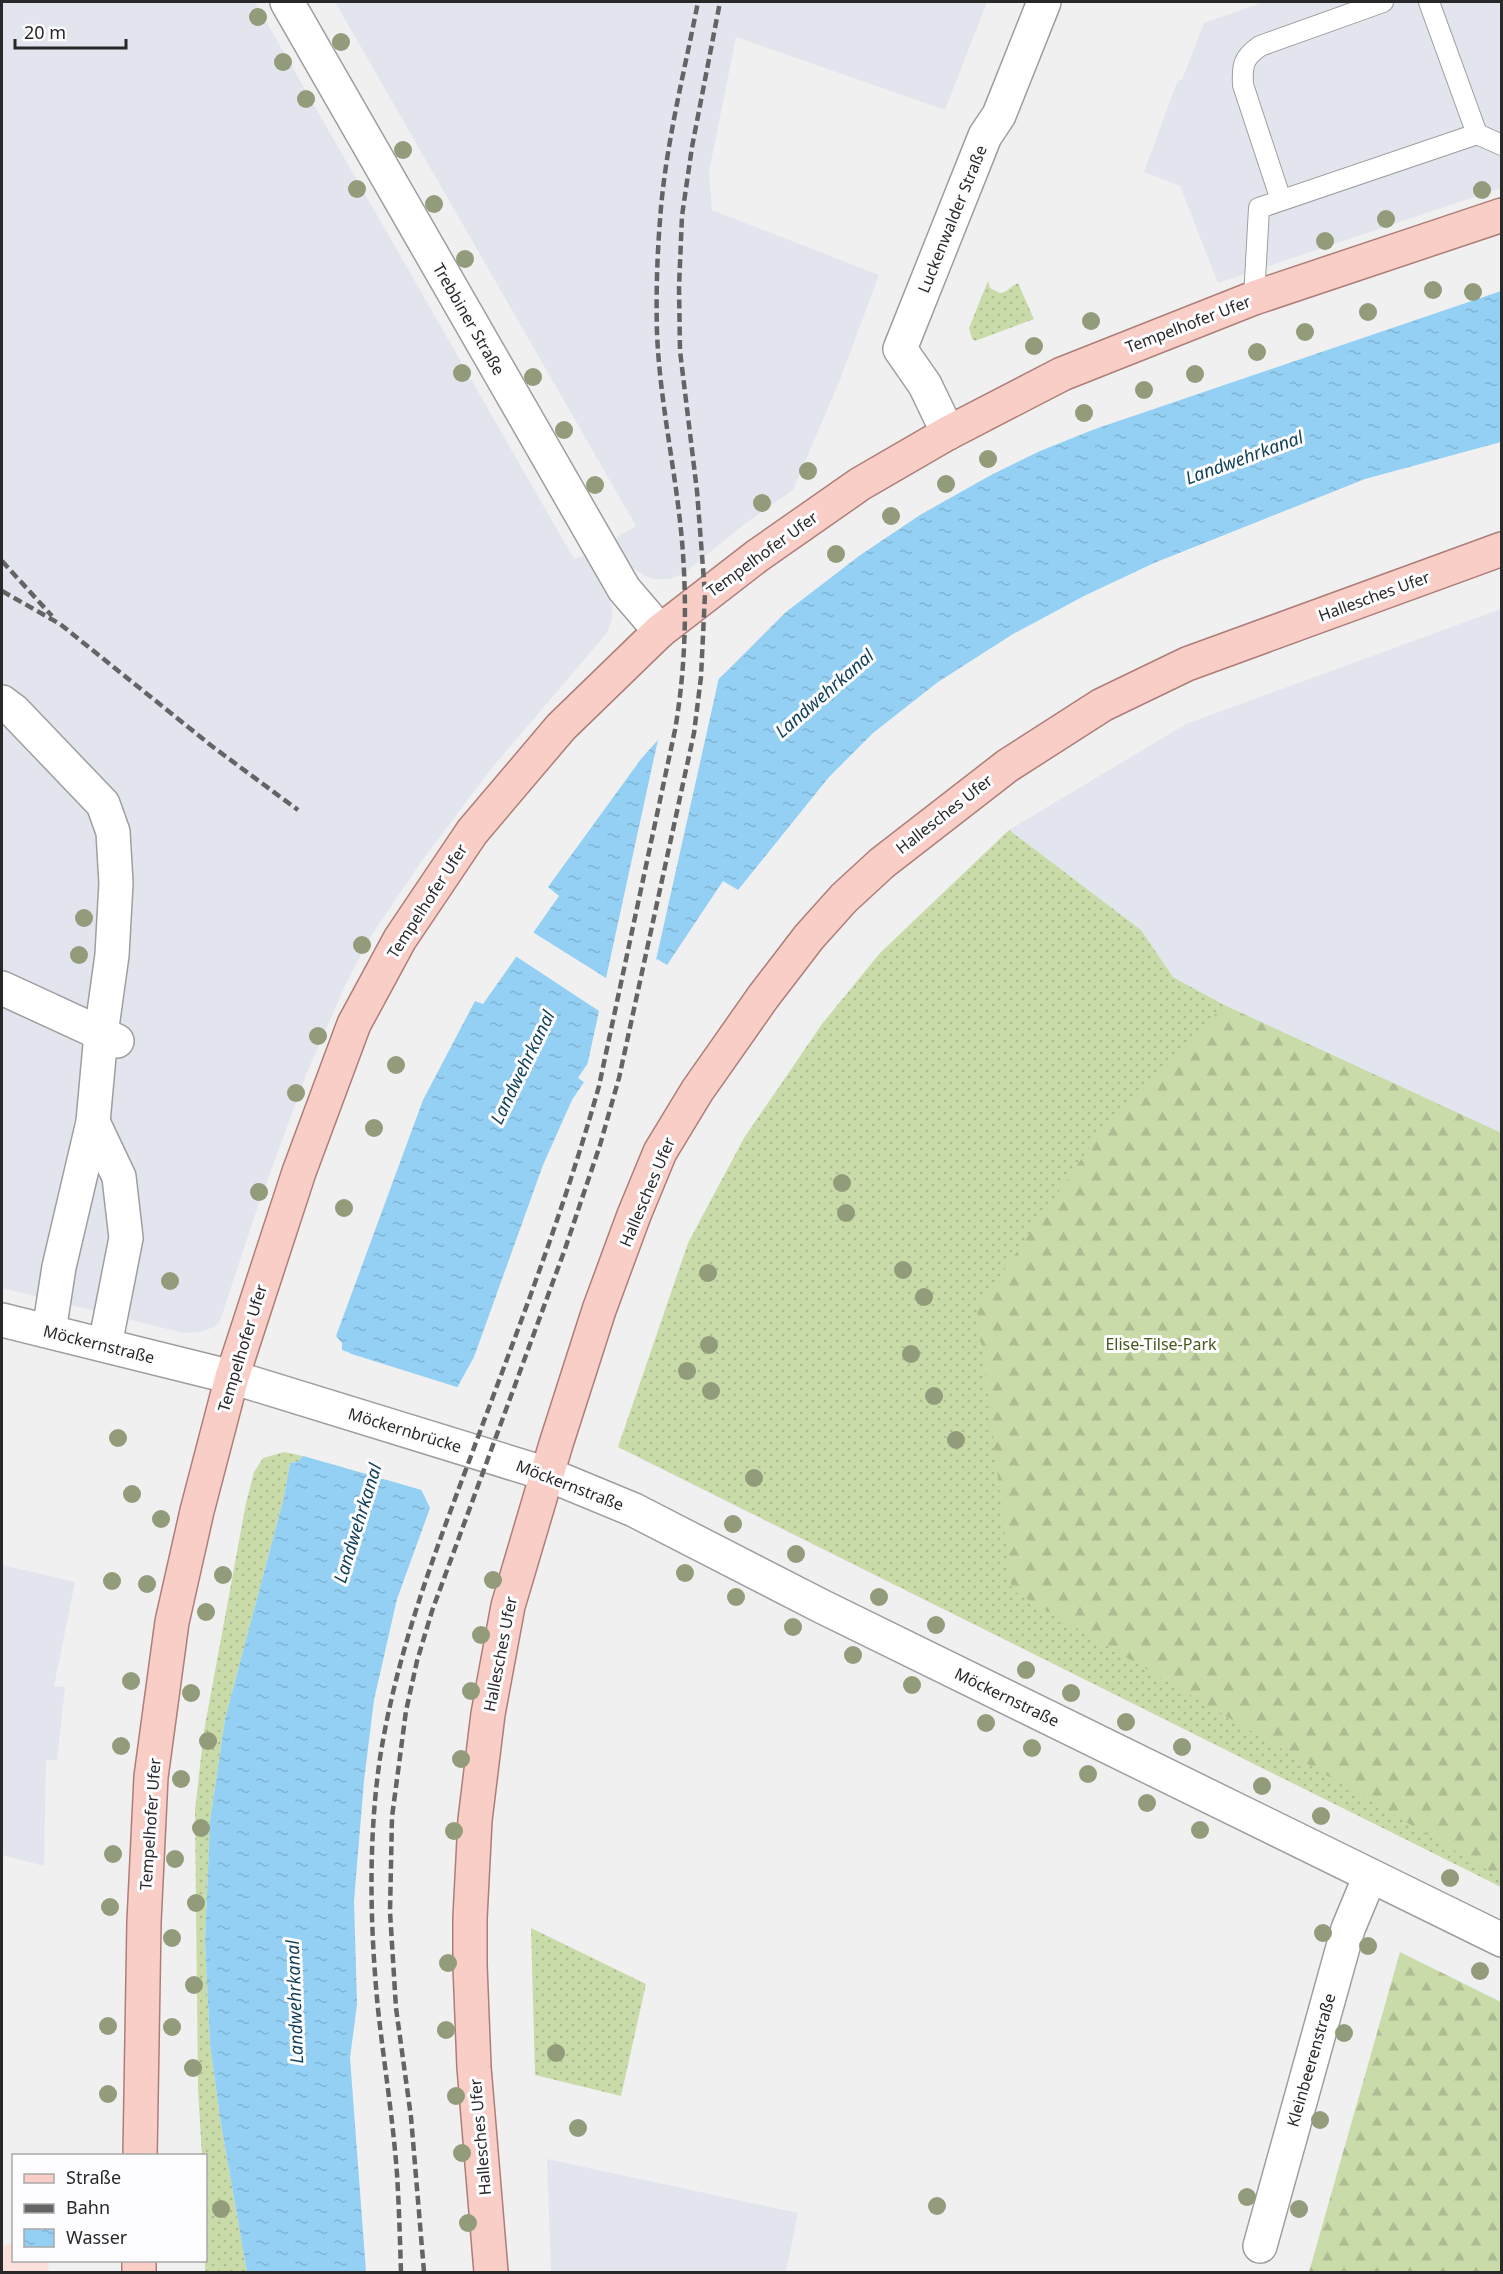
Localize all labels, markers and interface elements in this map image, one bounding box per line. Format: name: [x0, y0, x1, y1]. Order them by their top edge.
scale bar: [15, 12, 126, 50]
text: 20 m: [24, 20, 66, 44]
street label: Luckenwalder Straße: [912, 142, 992, 296]
street label: Trebbiner Straße: [428, 259, 510, 379]
street label: Tempelhofer Ufer: [1122, 290, 1254, 358]
water label: Landwehrkanal: [1182, 424, 1307, 489]
street label: Tempelhofer Ufer: [702, 506, 822, 602]
street label: Hallesches Ufer: [1315, 566, 1433, 626]
water label: Landwehrkanal: [769, 643, 879, 743]
street label: Hallesches Ufer: [891, 769, 997, 859]
street label: Tempelhofer Ufer: [382, 839, 473, 963]
water label: Landwehrkanal: [484, 1006, 560, 1128]
street label: Hallesches Ufer: [614, 1133, 680, 1250]
street label: Tempelhofer Ufer: [212, 1281, 272, 1415]
street label: Möckernstraße: [41, 1320, 157, 1368]
park label: Elise-Tilse-Park: [1105, 1333, 1217, 1355]
street label: Möckernbrücke: [346, 1402, 464, 1458]
street label: Möckernstraße: [513, 1454, 627, 1516]
water label: Landwehrkanal: [327, 1460, 387, 1586]
street label: Hallesches Ufer: [478, 1594, 522, 1714]
street label: Möckernstraße: [951, 1662, 1063, 1732]
street label: Tempelhofer Ufer: [134, 1757, 166, 1891]
water label: Landwehrkanal: [280, 1939, 308, 2064]
street label: Kleinbeerenstraße: [1281, 1991, 1341, 2129]
street label: Hallesches Ufer: [464, 2077, 496, 2196]
legend: [12, 2154, 207, 2262]
text: Straße: [66, 2165, 121, 2189]
text: Bahn: [66, 2195, 110, 2219]
text: Wasser: [66, 2225, 128, 2249]

